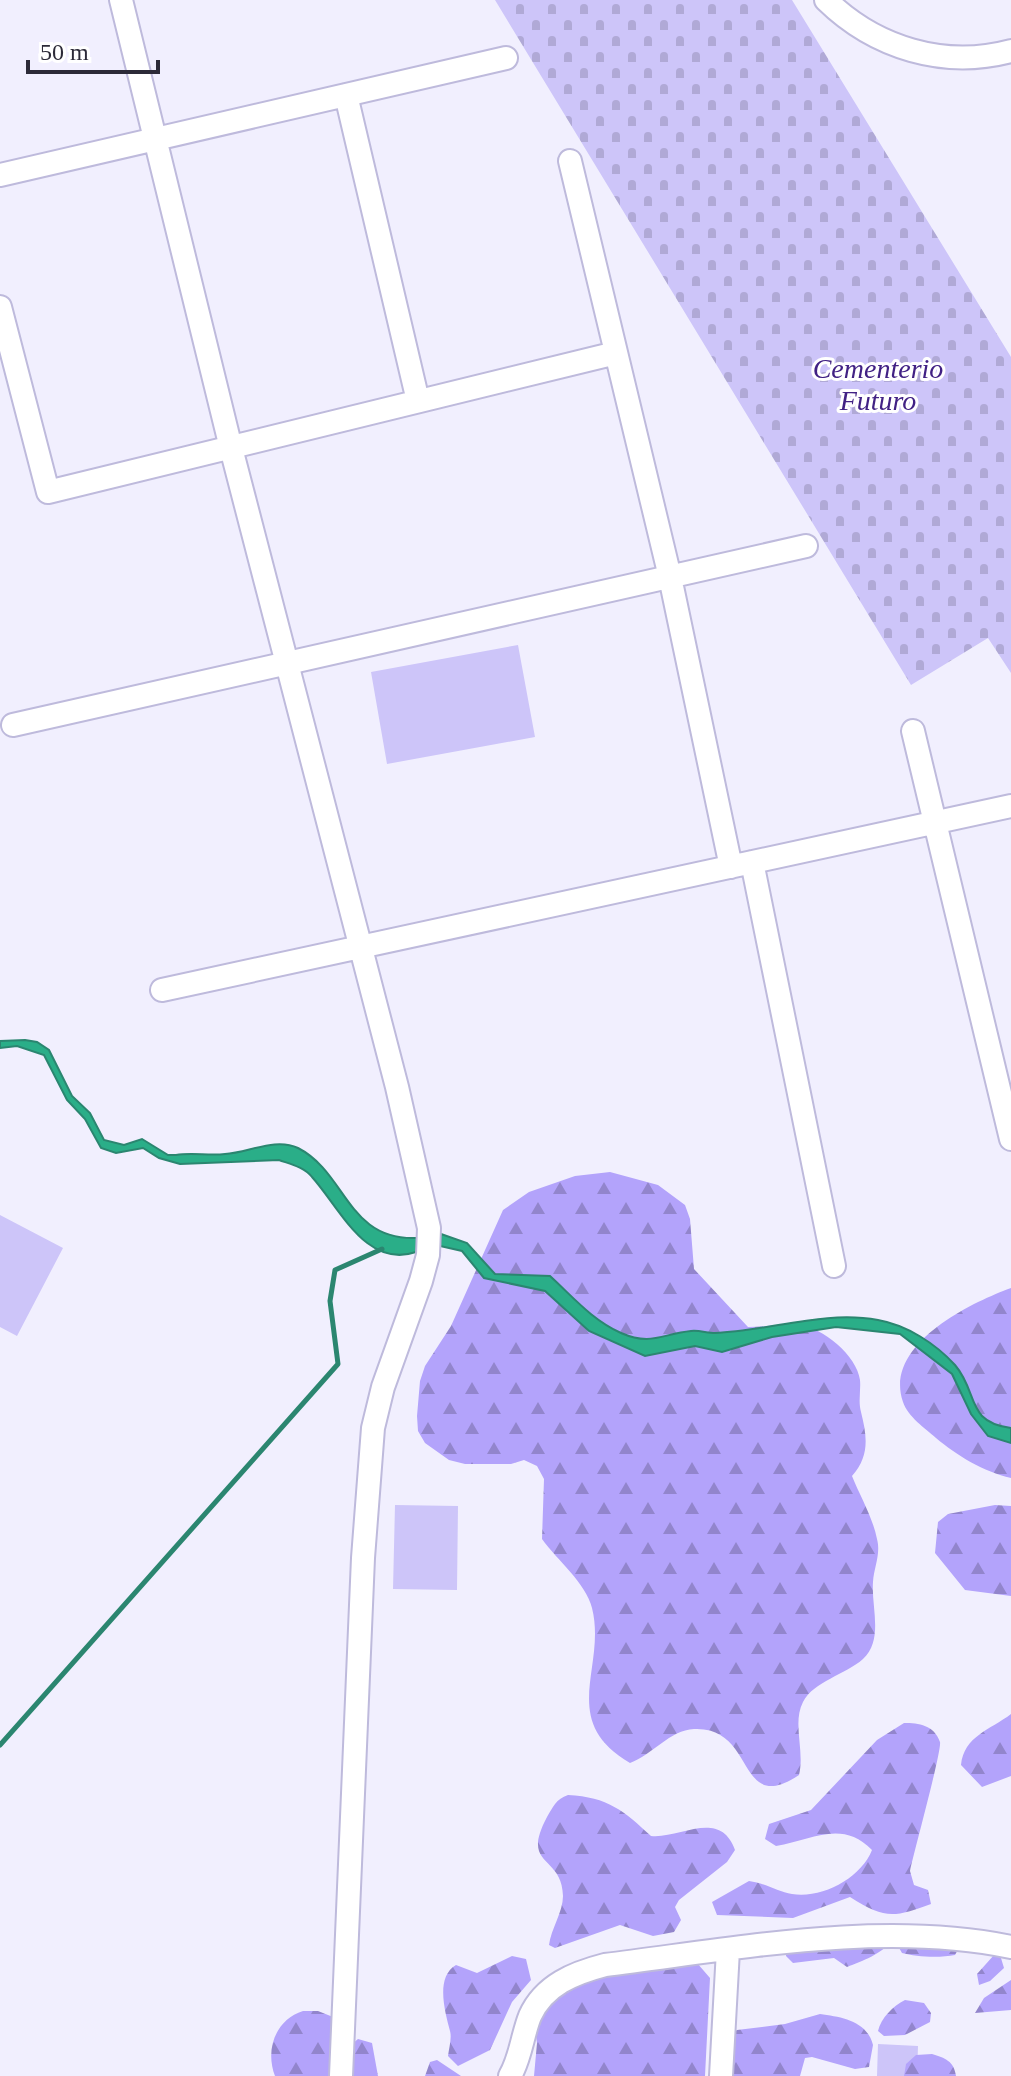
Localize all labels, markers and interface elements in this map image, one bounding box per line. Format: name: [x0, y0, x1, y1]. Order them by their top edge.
scale bar: [28, 24, 158, 74]
text: 50 m: [40, 39, 89, 65]
park label: Cementerio Futuro: [813, 353, 943, 416]

